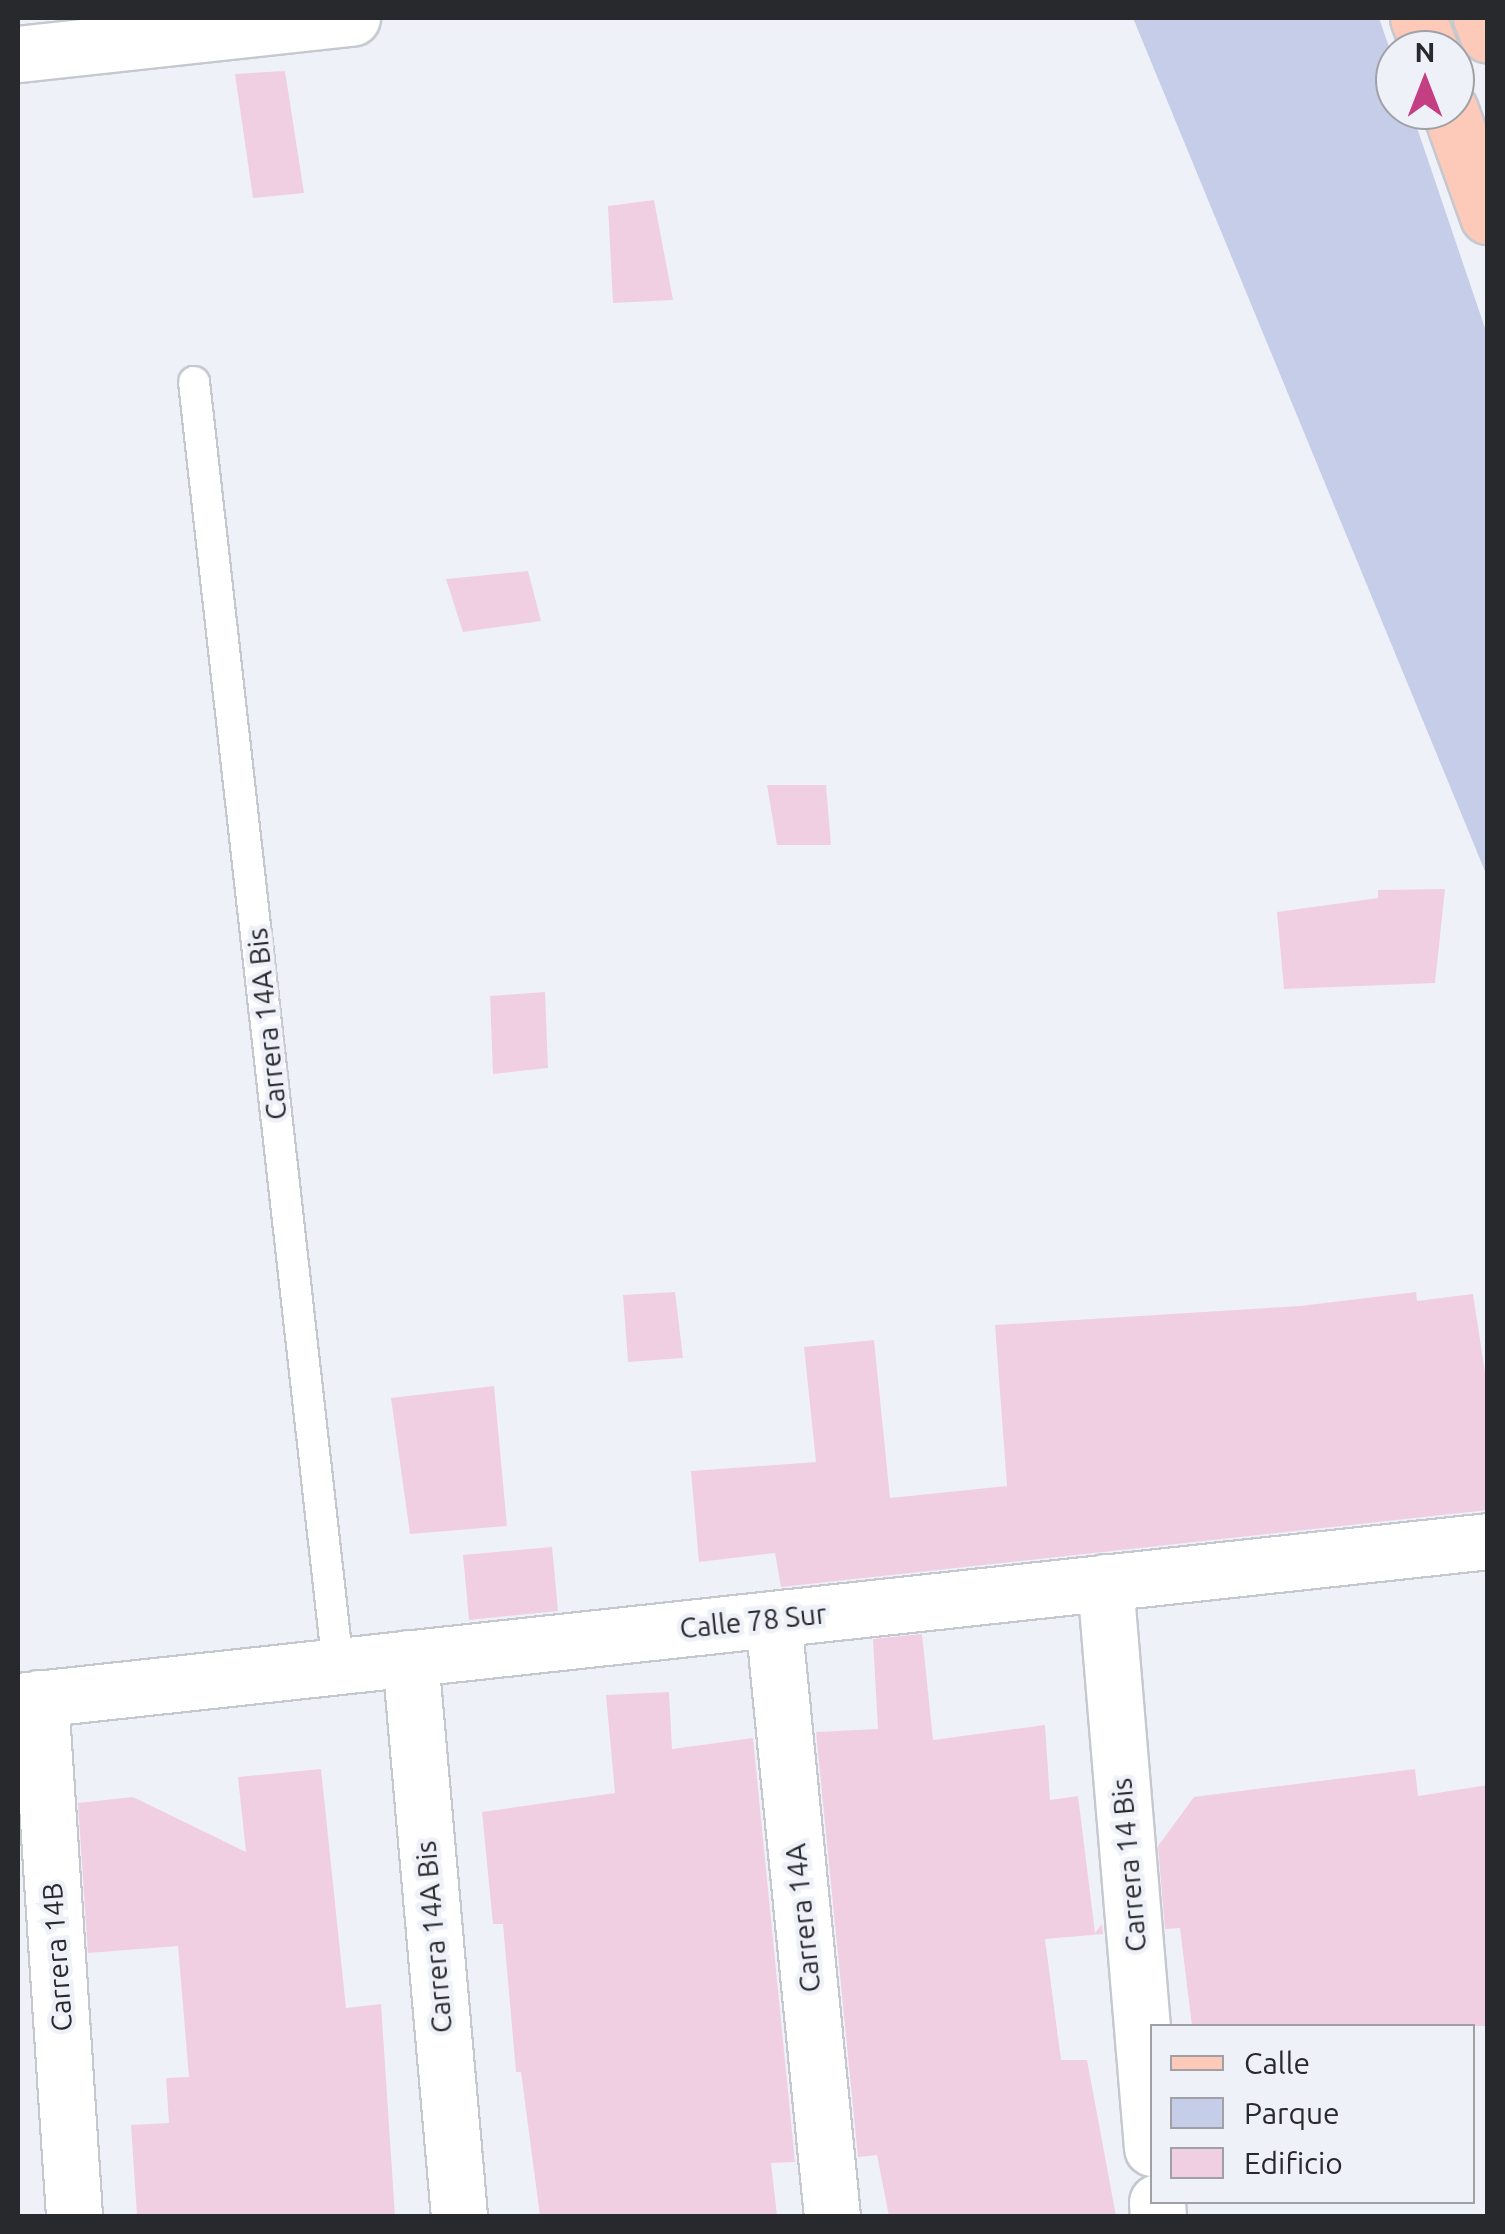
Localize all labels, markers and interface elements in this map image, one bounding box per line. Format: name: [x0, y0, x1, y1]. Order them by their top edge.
north arrow: [1375, 30, 1475, 130]
text: N: [1415, 36, 1435, 67]
street label: Carrera 14A Bis: [240, 926, 294, 1122]
street label: Calle 78 Sur: [678, 1597, 828, 1645]
street label: Carrera 14 Bis: [1105, 1777, 1153, 1953]
street label: Carrera 14A Bis: [409, 1840, 459, 2034]
street label: Carrera 14A: [778, 1842, 828, 1994]
street label: Carrera 14B: [35, 1882, 79, 2032]
legend: [1150, 2024, 1475, 2204]
text: Calle: [1244, 2046, 1310, 2080]
text: Parque: [1244, 2096, 1340, 2130]
text: Edificio: [1244, 2146, 1343, 2180]

